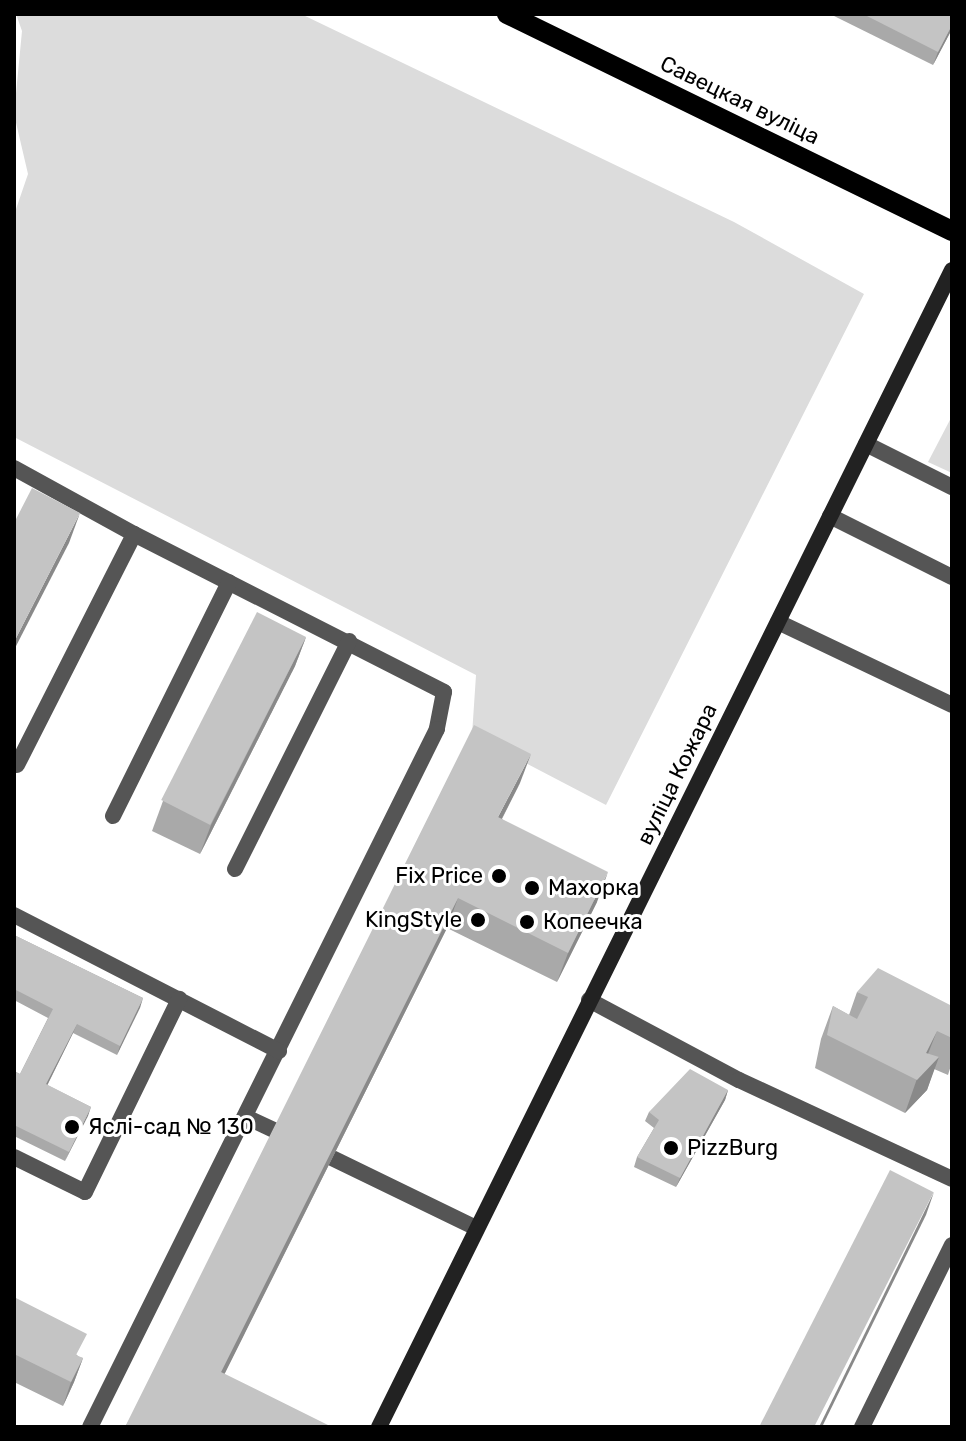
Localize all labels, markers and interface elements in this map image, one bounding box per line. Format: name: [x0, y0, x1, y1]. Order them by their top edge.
street label: Савецкая вуліца: [656, 50, 824, 150]
street label: вуліца Кожара: [631, 699, 723, 849]
place label: Fix Price: [395, 863, 483, 889]
marker: Fix Price: [490, 867, 508, 885]
place label: Махорка: [548, 875, 639, 901]
marker: Махорка: [523, 879, 541, 897]
place label: KingStyle: [365, 907, 462, 933]
place label: Копеечка: [543, 909, 643, 935]
marker: KingStyle: [469, 911, 487, 929]
marker: Копеечка: [518, 913, 536, 931]
place label: Яслі-сад № 130: [88, 1114, 254, 1140]
marker: Яслі-сад № 130: [63, 1118, 81, 1136]
place label: PizzBurg: [687, 1135, 778, 1161]
marker: PizzBurg: [662, 1139, 680, 1157]

